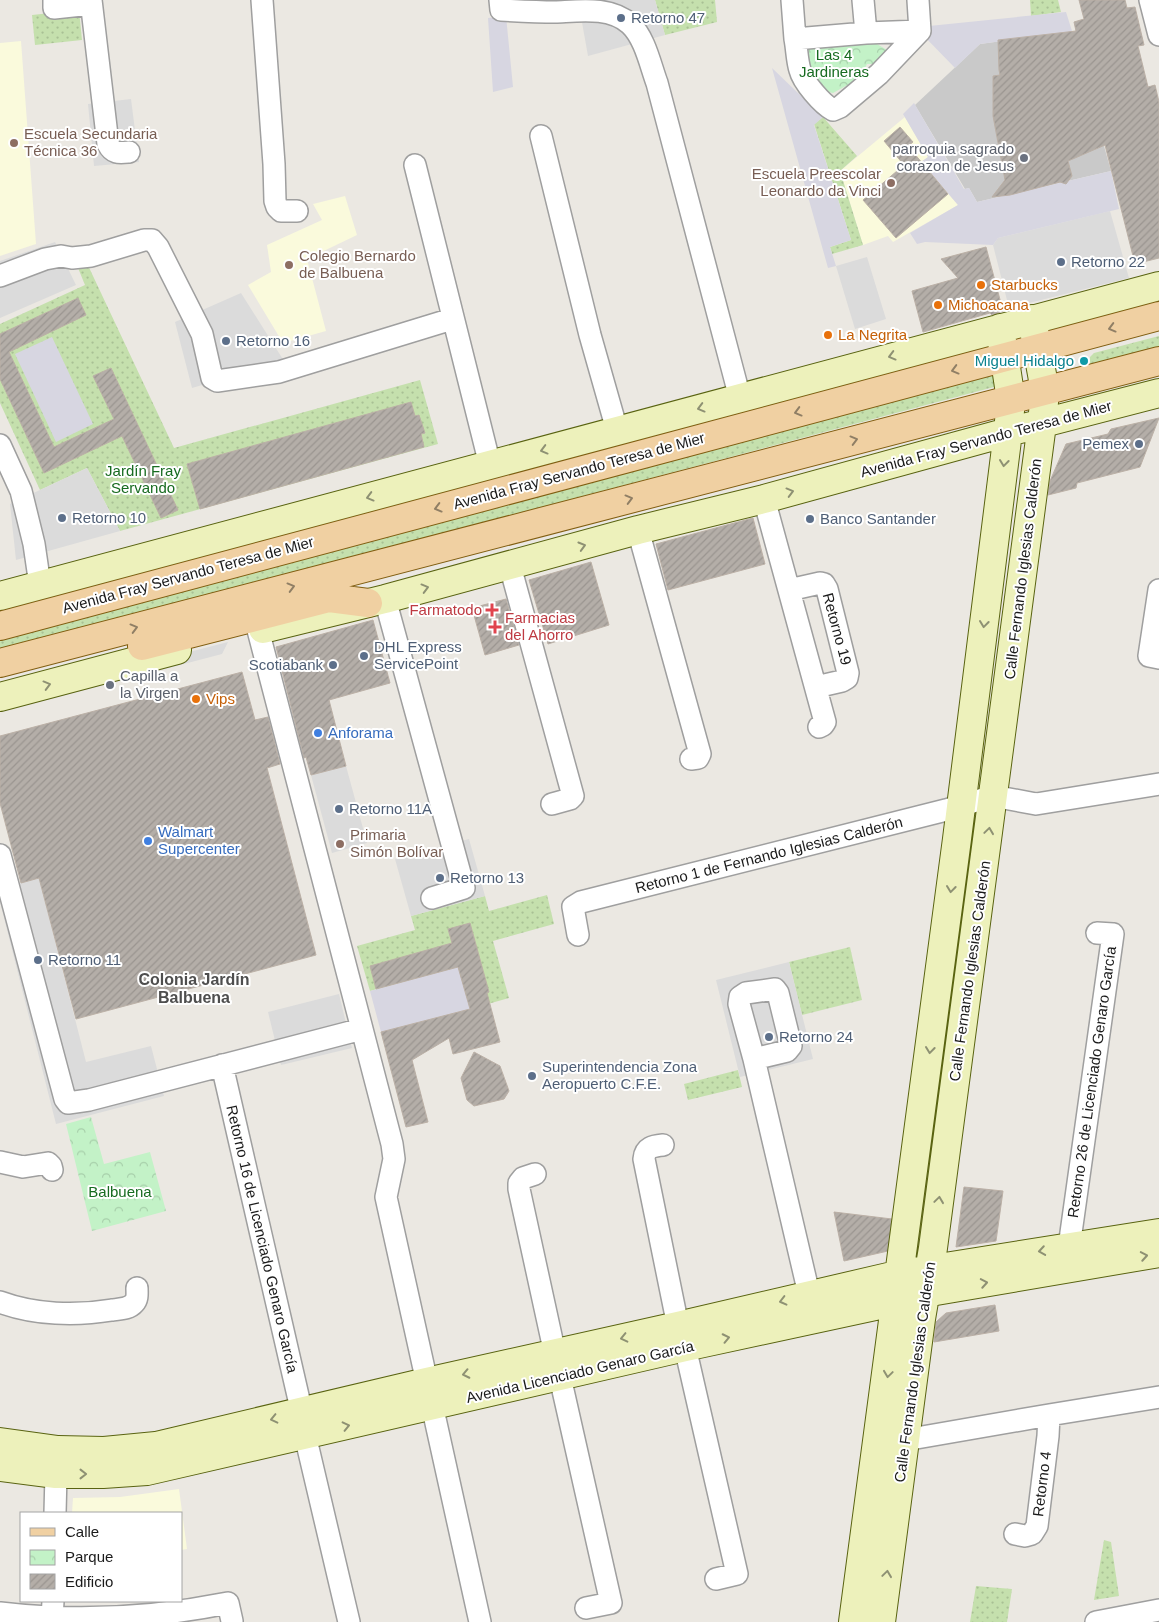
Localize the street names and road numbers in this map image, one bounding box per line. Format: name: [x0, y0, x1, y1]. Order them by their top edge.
street label: Avenida Fray Servando Teresa de Mier: [858, 397, 1113, 480]
street label: Avenida Fray Servando Teresa de Mier: [451, 429, 706, 512]
street label: Calle Fernando Iglesias Calderón: [1001, 457, 1045, 680]
street label: Avenida Fray Servando Teresa de Mier: [60, 533, 315, 616]
street label: Retorno 19: [820, 591, 855, 667]
street label: Retorno 1 de Fernando Iglesias Calderón: [633, 813, 904, 896]
street label: Calle Fernando Iglesias Calderón: [946, 860, 993, 1082]
street label: Retorno 26 de Licenciado Genaro García: [1064, 944, 1119, 1219]
street label: Retorno 16 de Licenciado Genaro García: [223, 1103, 302, 1375]
street label: Calle Fernando Iglesias Calderón: [891, 1261, 938, 1483]
street label: Avenida Licenciado Genaro García: [464, 1337, 696, 1406]
street label: Retorno 4: [1029, 1450, 1054, 1518]

